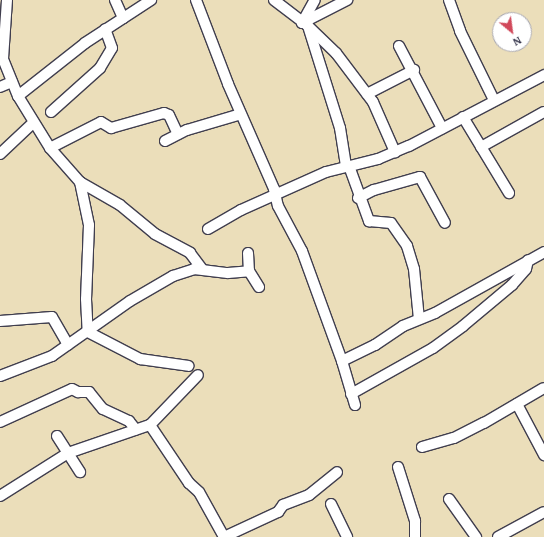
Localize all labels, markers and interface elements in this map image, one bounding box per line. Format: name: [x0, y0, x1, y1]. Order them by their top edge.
north arrow: [492, 12, 532, 52]
text: N: [510, 33, 524, 50]

